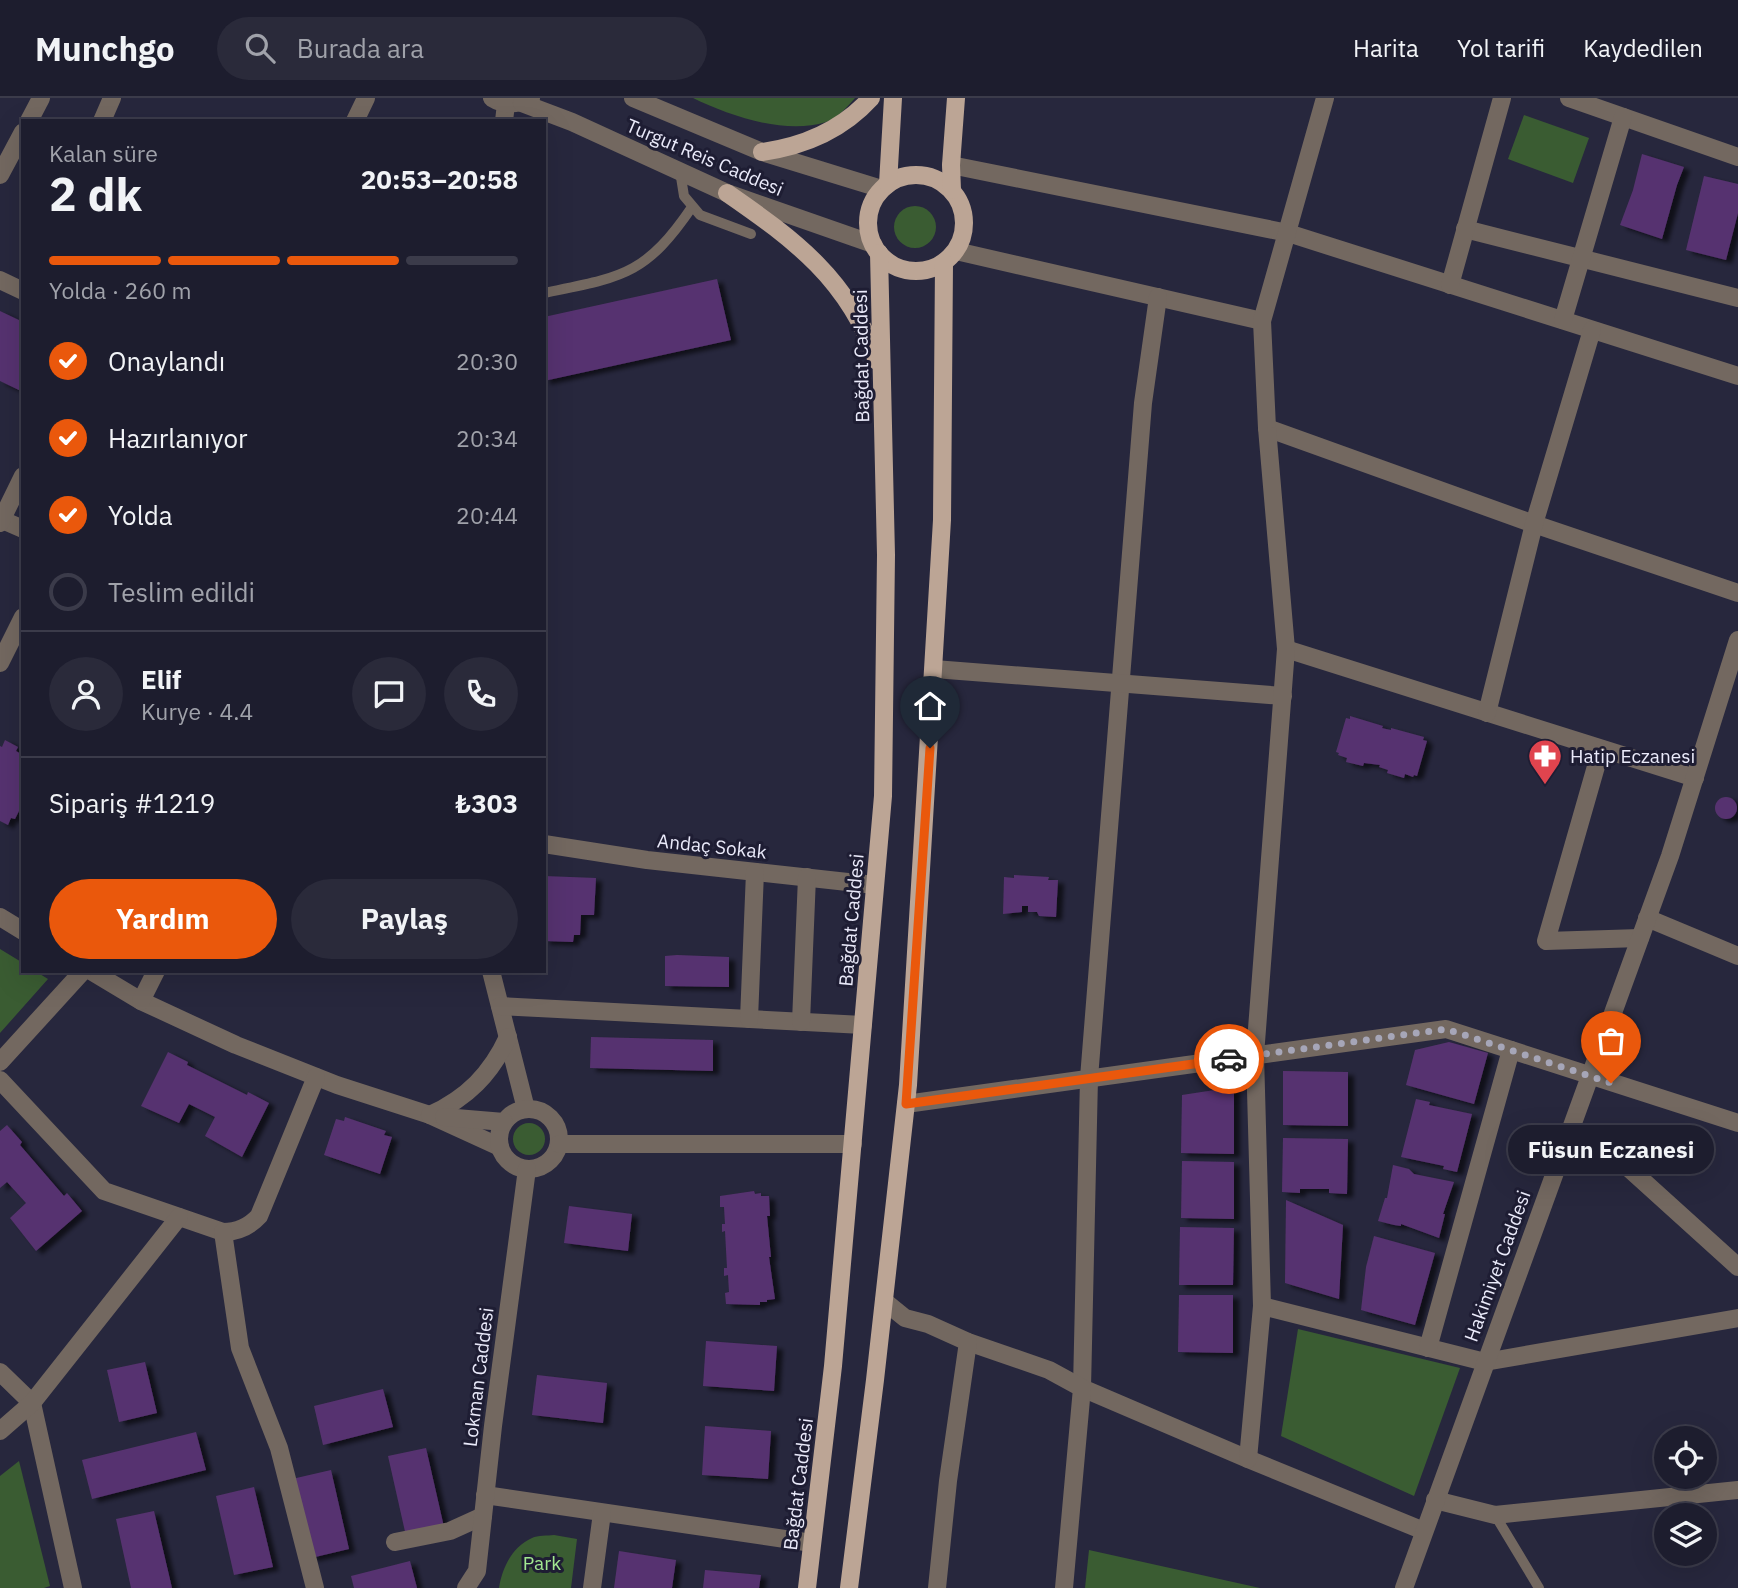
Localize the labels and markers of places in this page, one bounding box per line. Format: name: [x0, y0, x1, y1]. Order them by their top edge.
pin: [900, 676, 960, 748]
pharmacy icon: Hatip Eczanesi: [1526, 737, 1564, 786]
place label: Hatip Eczanesi: [1570, 744, 1695, 768]
pin: [1581, 1011, 1641, 1083]
callout: Füsun Eczanesi: [1508, 1125, 1714, 1174]

